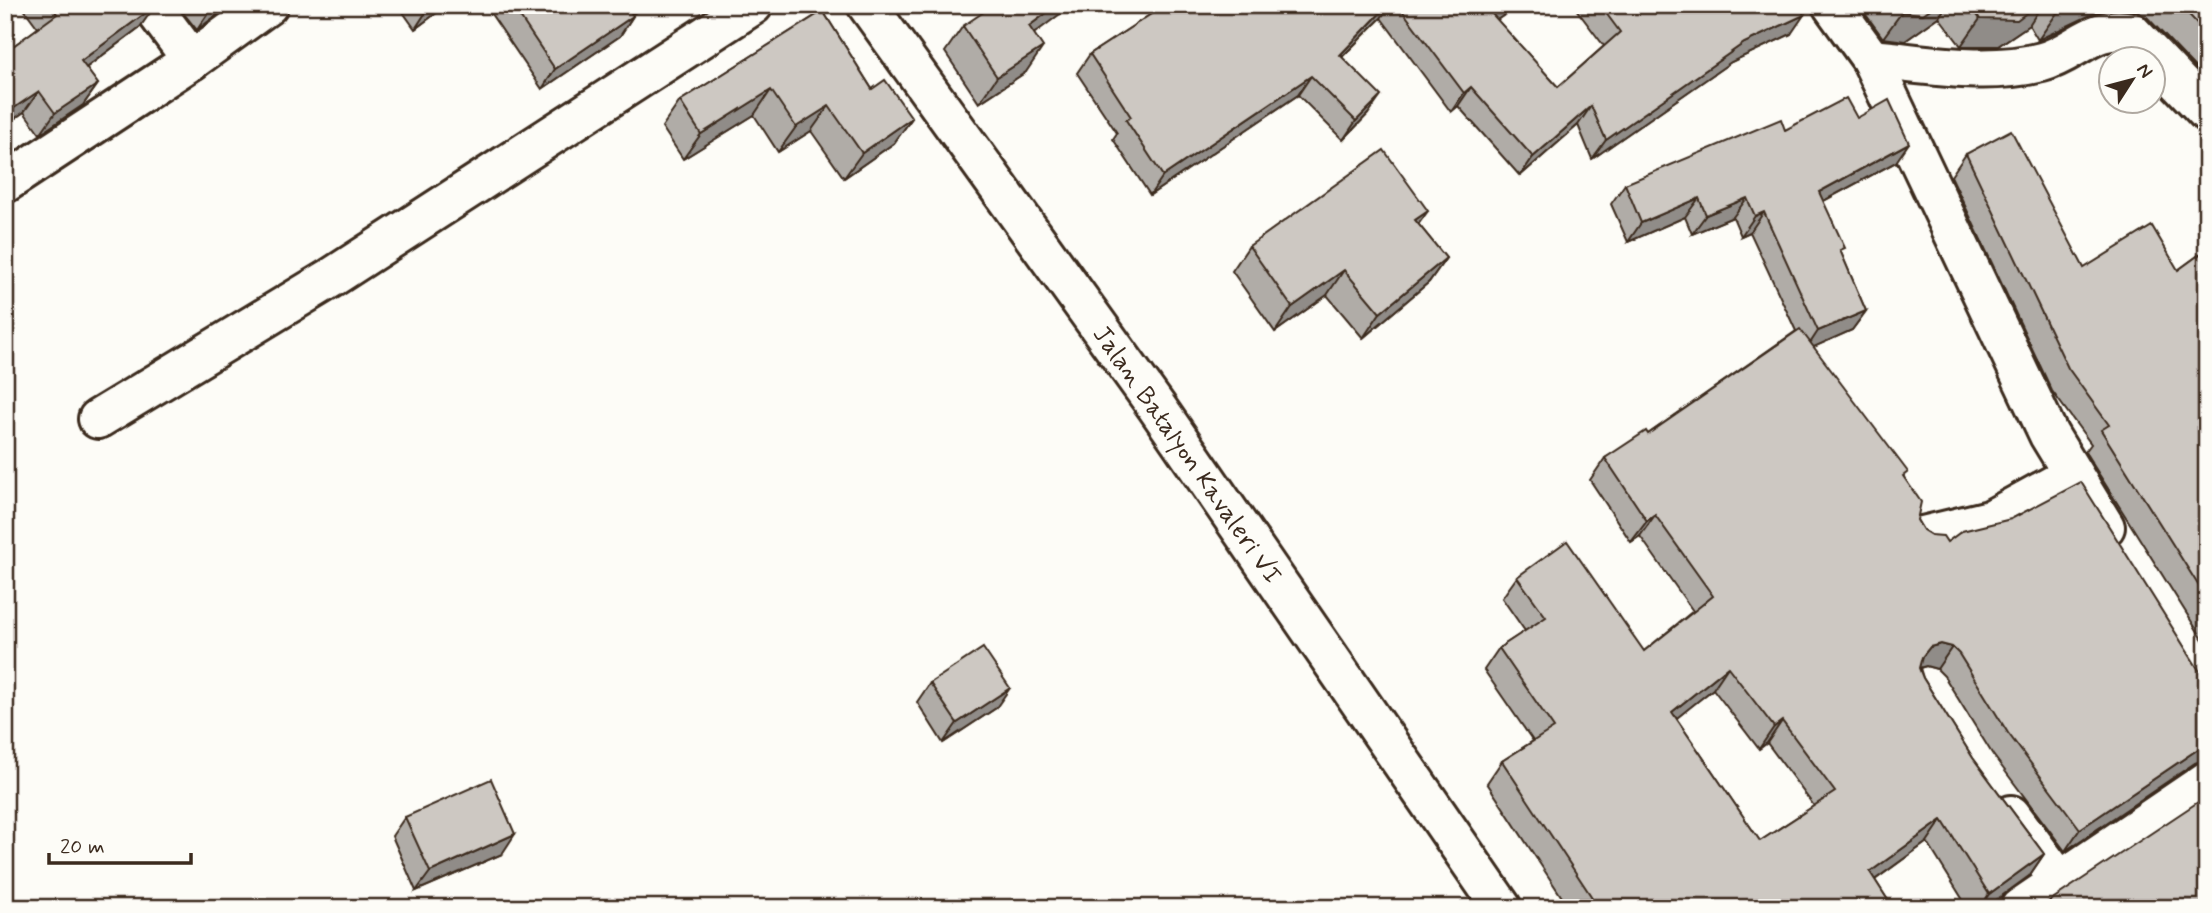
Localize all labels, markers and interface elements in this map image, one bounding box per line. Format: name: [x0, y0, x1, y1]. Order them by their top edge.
north arrow: [2096, 46, 2166, 116]
text: N: [2131, 58, 2158, 83]
street label: Jalan Batalyon Kavaleri VI: [1084, 319, 1289, 591]
scale bar: [49, 822, 191, 866]
text: 20 m: [60, 833, 105, 861]

